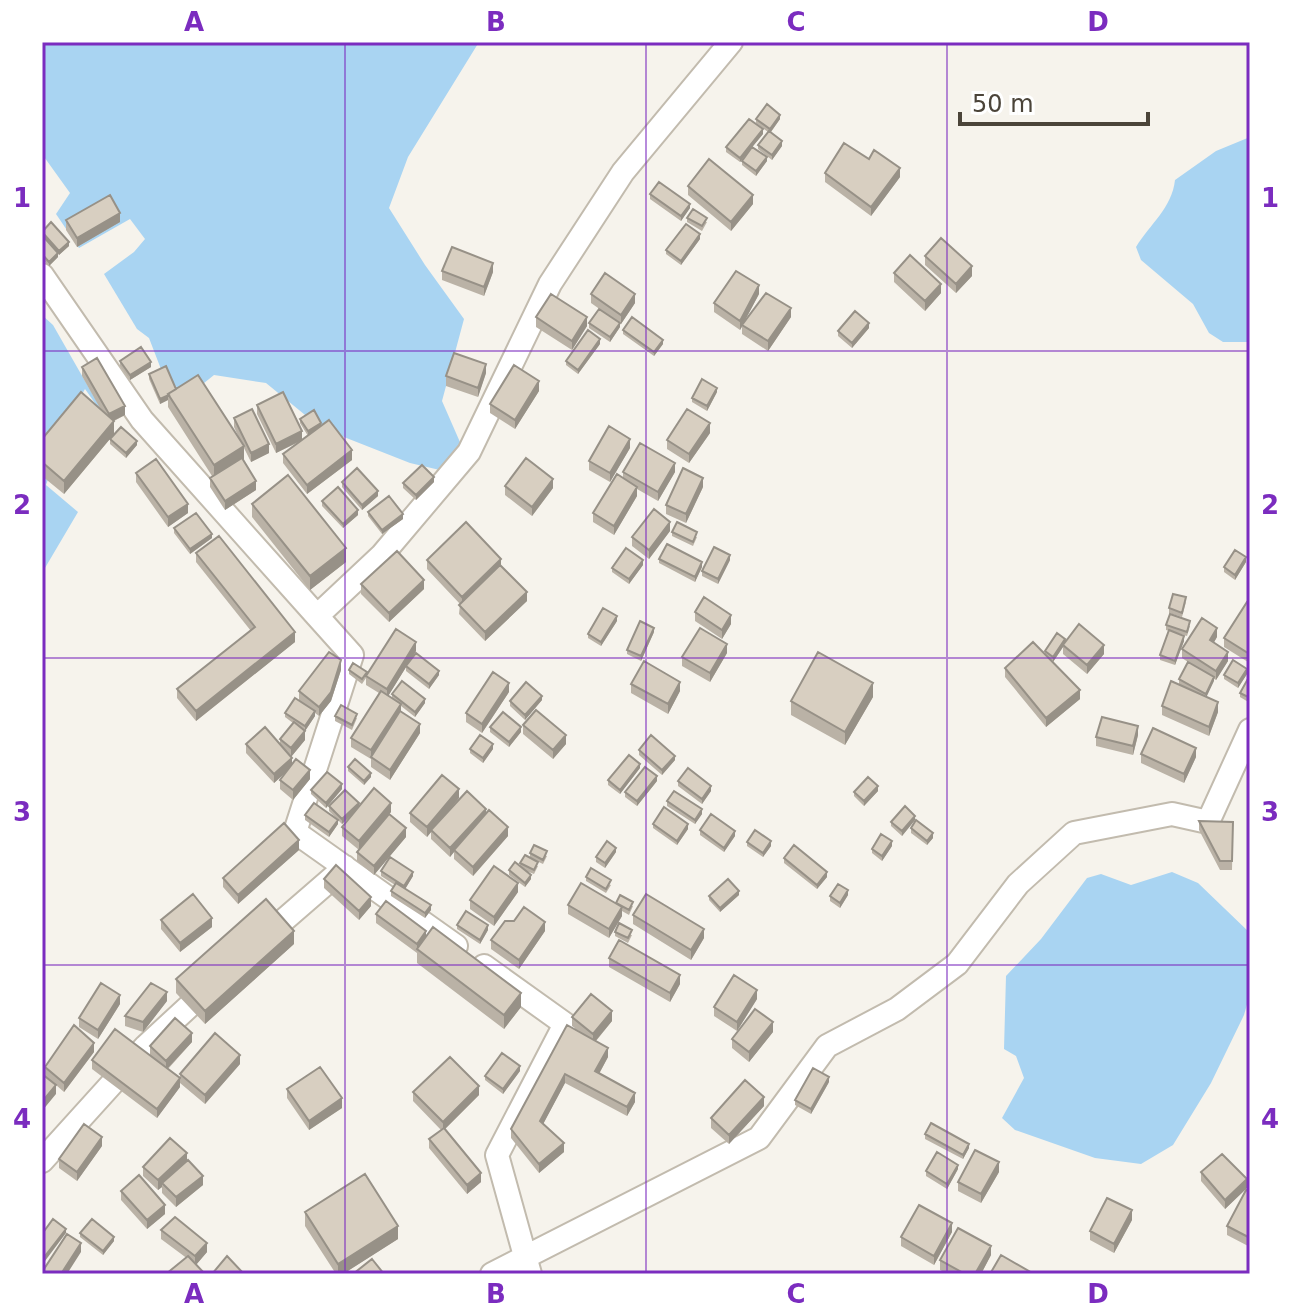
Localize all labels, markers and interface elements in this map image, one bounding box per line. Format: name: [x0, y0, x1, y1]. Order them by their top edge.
text: A: [184, 7, 204, 37]
text: B: [486, 7, 506, 37]
text: C: [786, 7, 806, 37]
text: D: [1087, 7, 1109, 37]
scale bar: [960, 76, 1148, 126]
text: 50 m: [972, 90, 1034, 118]
text: 1: [13, 183, 31, 213]
text: 1: [1261, 183, 1279, 213]
text: 2: [13, 490, 31, 520]
text: 2: [1261, 490, 1279, 520]
text: 3: [13, 797, 31, 827]
text: 3: [1261, 797, 1279, 827]
text: 4: [13, 1104, 31, 1134]
text: 4: [1261, 1104, 1279, 1134]
text: A: [184, 1279, 204, 1309]
text: B: [486, 1279, 506, 1309]
text: C: [786, 1279, 806, 1309]
text: D: [1087, 1279, 1109, 1309]

